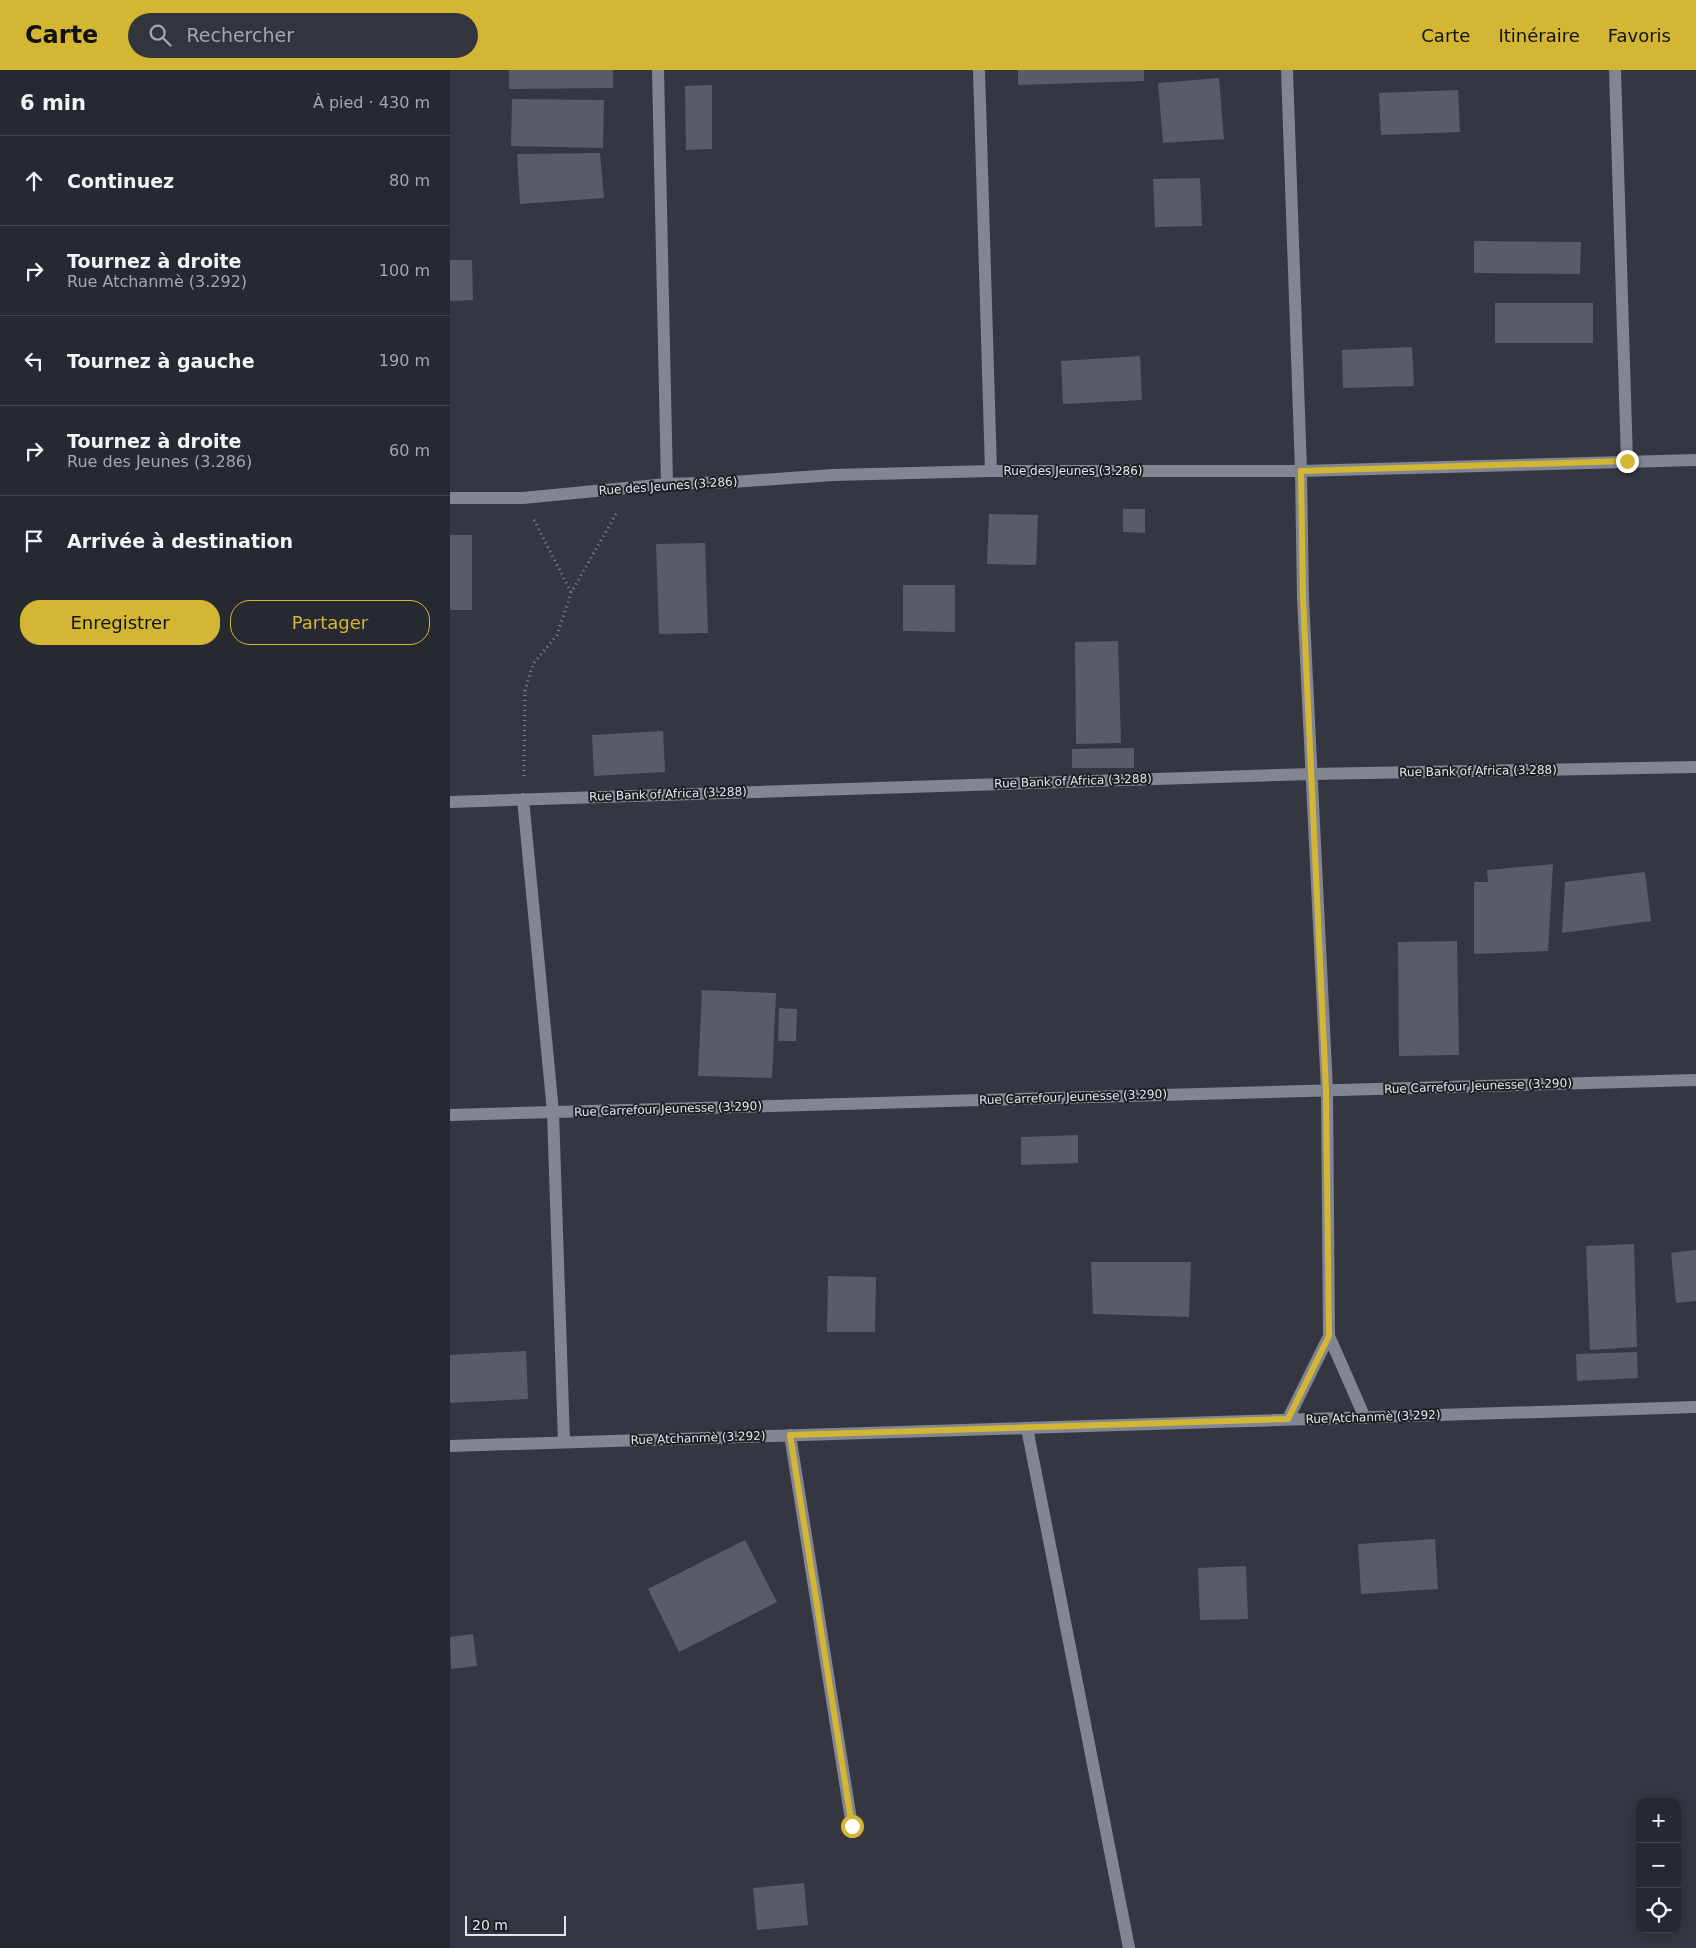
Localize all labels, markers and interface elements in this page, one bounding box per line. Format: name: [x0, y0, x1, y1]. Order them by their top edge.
search box: [128, 13, 478, 58]
text: Carte: [25, 21, 98, 49]
icon: search: [146, 21, 174, 49]
text: Rechercher: [186, 24, 294, 46]
text: Carte: [1421, 25, 1470, 46]
text: Itinéraire: [1498, 25, 1580, 46]
text: Favoris: [1608, 25, 1671, 46]
text: 6 min: [20, 91, 86, 115]
text: À pied · 430 m: [313, 93, 430, 112]
icon: ahead: [20, 167, 48, 195]
text: Continuez: [67, 170, 174, 192]
text: 80 m: [389, 171, 430, 190]
text: Tournez à droite: [67, 250, 241, 272]
icon: right: [20, 257, 48, 285]
text: 100 m: [379, 261, 430, 280]
text: Rue Atchanmè (3.292): [67, 272, 247, 291]
icon: left: [20, 347, 48, 375]
text: Tournez à gauche: [67, 350, 255, 372]
text: 190 m: [379, 351, 430, 370]
text: Tournez à droite: [67, 430, 241, 452]
icon: right: [20, 437, 48, 465]
text: 60 m: [389, 441, 430, 460]
route end: [1616, 450, 1639, 473]
text: Rue des Jeunes (3.286): [67, 452, 252, 471]
street label: Rue des Jeunes (3.286): [1004, 464, 1142, 478]
street label: Rue des Jeunes (3.286): [598, 474, 738, 498]
icon: arrive: [20, 527, 48, 555]
text: Arrivée à destination: [67, 530, 293, 552]
button: Enregistrer: [20, 600, 220, 645]
button: Partager: [230, 600, 430, 645]
street label: Rue Bank of Africa (3.288): [1399, 763, 1557, 779]
street label: Rue Bank of Africa (3.288): [994, 771, 1152, 791]
street label: Rue Bank of Africa (3.288): [589, 784, 747, 804]
street label: Rue Carrefour Jeunesse (3.290): [1384, 1076, 1572, 1096]
street label: Rue Carrefour Jeunesse (3.290): [979, 1087, 1167, 1107]
street label: Rue Carrefour Jeunesse (3.290): [574, 1099, 762, 1119]
street label: Rue Atchanmè (3.292): [1305, 1408, 1441, 1426]
street label: Rue Atchanmè (3.292): [630, 1429, 766, 1447]
map controls: [1636, 1798, 1681, 1933]
button: +: [1636, 1798, 1681, 1843]
route start: [841, 1815, 864, 1838]
button: −: [1636, 1843, 1681, 1888]
button: locate: [1636, 1888, 1681, 1933]
scale bar: [465, 1913, 566, 1936]
text: 20 m: [472, 1917, 508, 1933]

